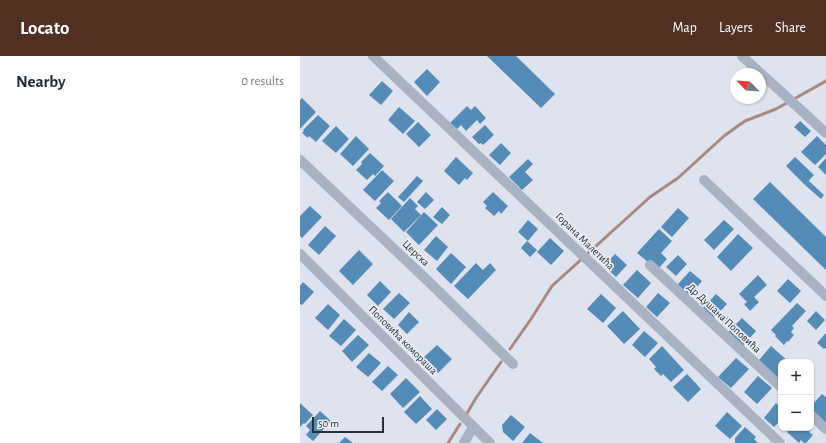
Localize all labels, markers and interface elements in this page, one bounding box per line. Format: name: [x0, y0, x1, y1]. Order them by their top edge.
text: Locato: [20, 19, 69, 38]
text: Map: [672, 21, 697, 35]
text: Layers: [719, 21, 753, 35]
text: Share: [775, 21, 806, 35]
north arrow: [730, 68, 766, 104]
text: Nearby: [16, 73, 66, 90]
text: 0 results: [241, 75, 284, 88]
street label: Горана Малетића: [554, 210, 616, 272]
street label: Церска: [400, 238, 432, 268]
street label: Др Душана Поповића: [685, 281, 763, 355]
street label: Поповића комораша: [367, 304, 439, 376]
map controls: [778, 359, 814, 431]
button: +: [778, 359, 814, 395]
button: −: [778, 395, 814, 431]
scale bar: [312, 415, 384, 434]
text: 50 m: [318, 418, 339, 429]

